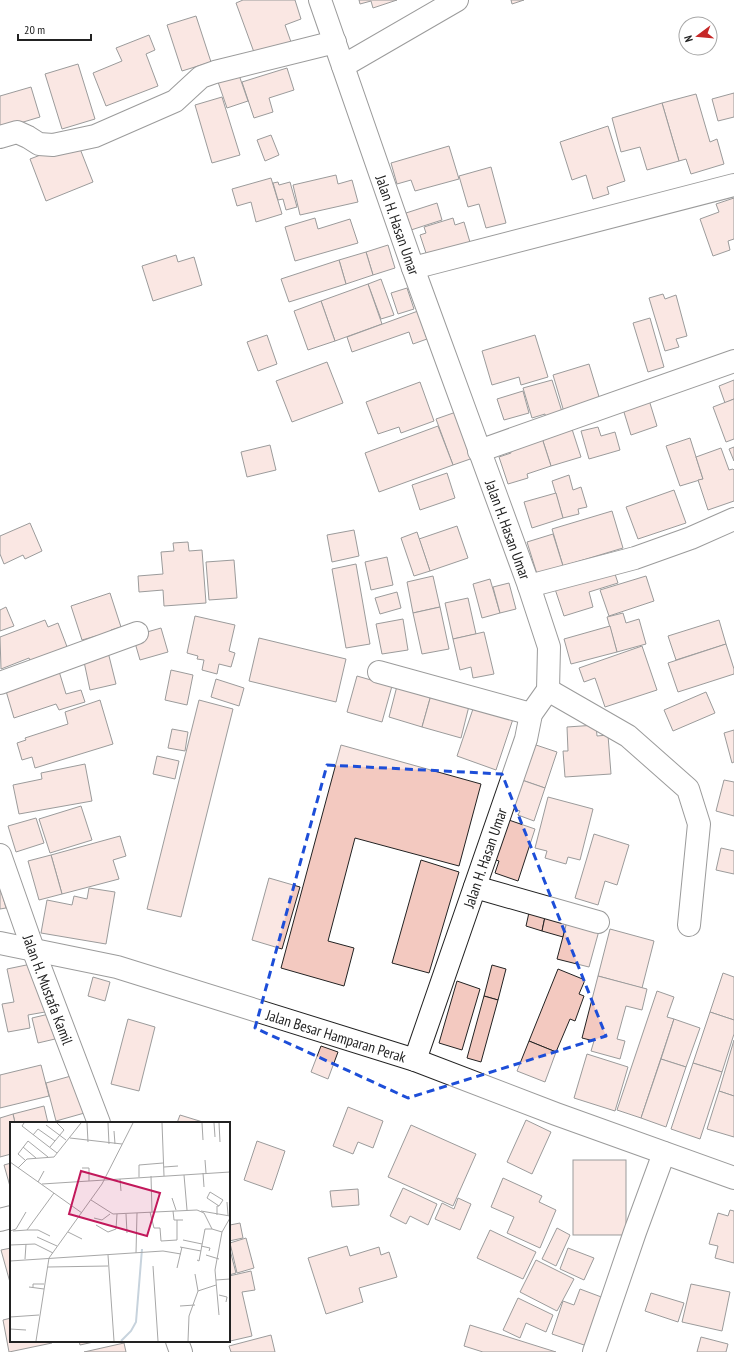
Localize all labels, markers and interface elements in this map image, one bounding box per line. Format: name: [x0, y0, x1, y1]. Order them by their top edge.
scale bar: [18, 16, 91, 42]
north arrow: [678, 16, 718, 56]
text: 20 m: [24, 22, 45, 37]
text: N: [681, 34, 696, 44]
street label: Jalan H. Hasan Umar: [372, 171, 424, 278]
street label: Jalan H. Hasan Umar: [481, 476, 536, 583]
street label: Jalan H. Hasan Umar: [459, 805, 511, 911]
street label: Jalan H. Mustafa Kamil: [19, 931, 78, 1048]
street label: Jalan Besar Hamparan Perak: [263, 1004, 409, 1066]
inset map: [10, 1122, 230, 1342]

